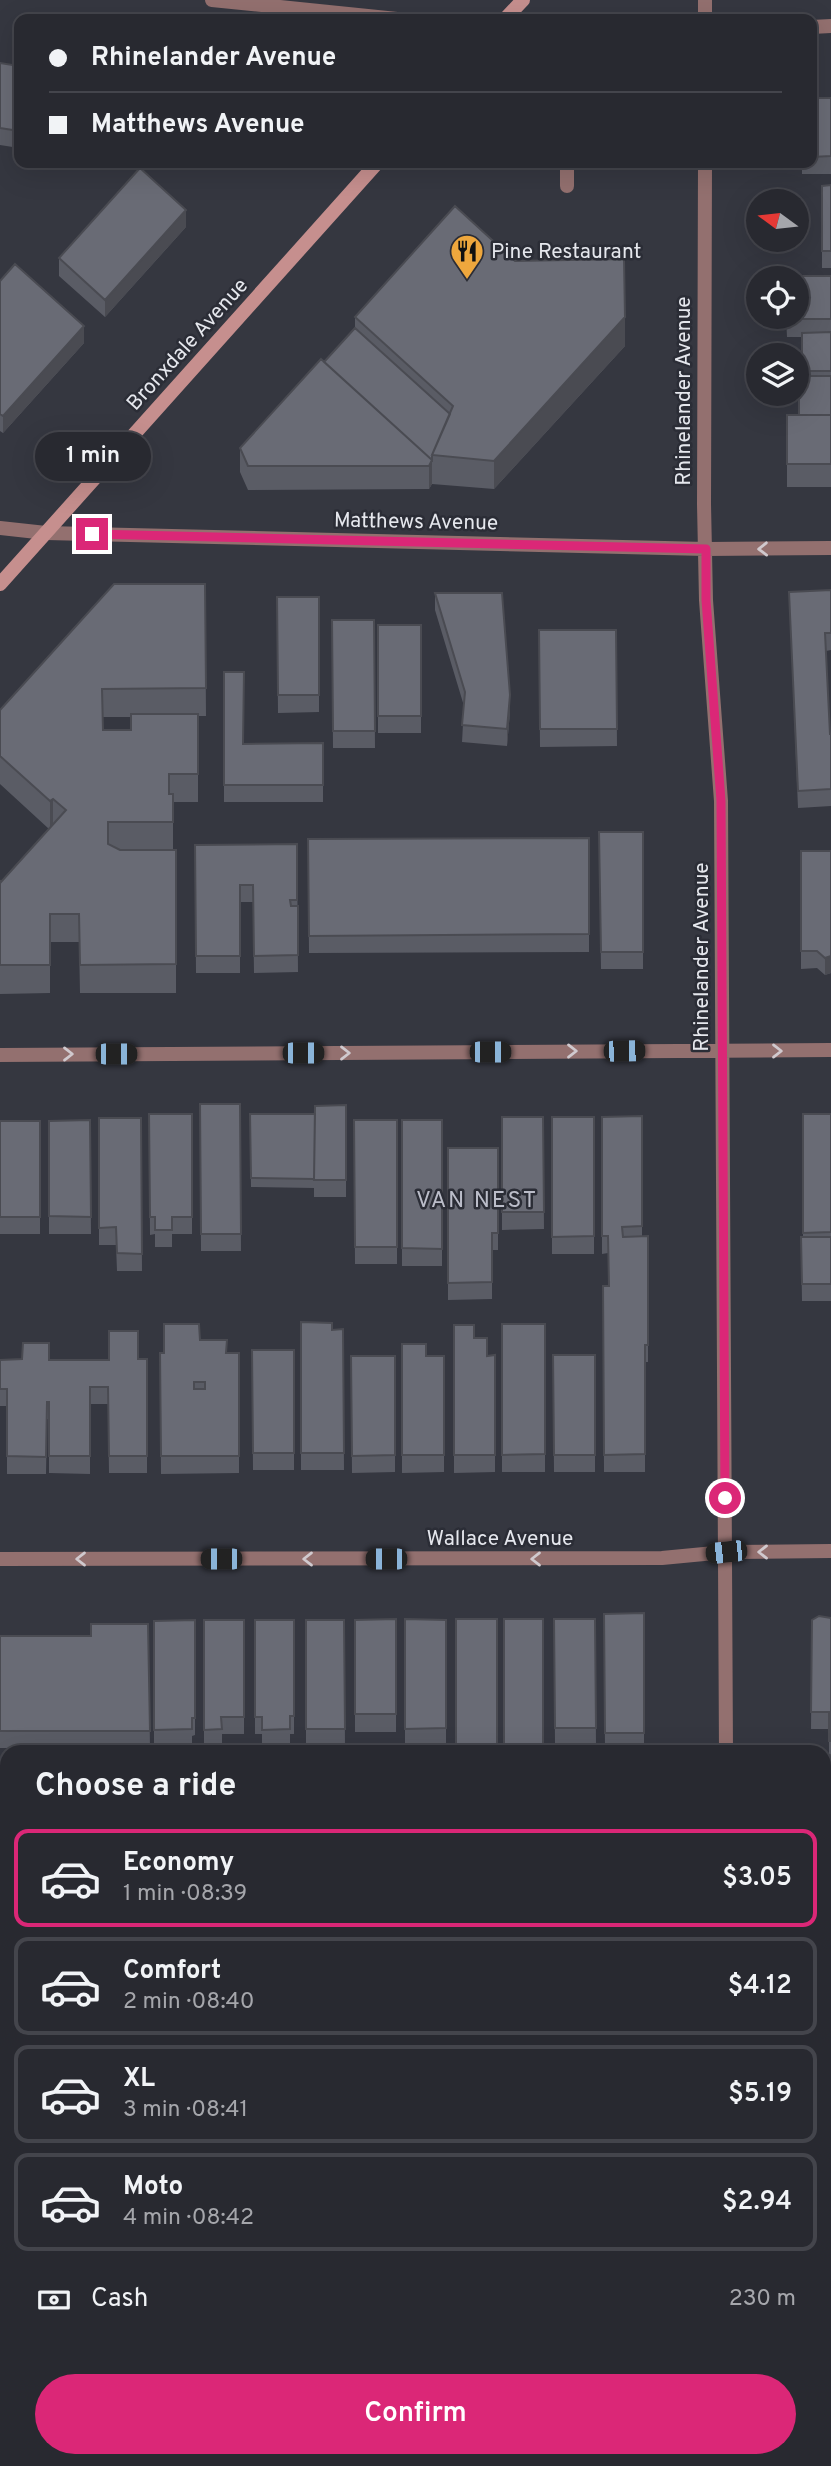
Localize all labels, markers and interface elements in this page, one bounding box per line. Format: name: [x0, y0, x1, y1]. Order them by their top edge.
text: Rhinelander Avenue: [91, 42, 336, 75]
text: Matthews Avenue: [91, 109, 305, 142]
north arrow: [746, 189, 808, 252]
map controls: [746, 189, 809, 406]
restaurant icon: Pine Restaurant: [448, 232, 486, 281]
place label: Pine Restaurant: [491, 239, 641, 266]
button: locate: [746, 266, 809, 329]
street label: Bronxdale Avenue: [121, 273, 255, 417]
street label: Rhinelander Avenue: [671, 296, 698, 486]
button: layers: [746, 343, 809, 406]
callout: 1 min: [34, 433, 150, 482]
text: 1 min: [66, 442, 120, 471]
street label: Matthews Avenue: [334, 508, 498, 537]
route end: [76, 518, 108, 550]
one-way arrow: [757, 541, 768, 557]
street label: Rhinelander Avenue: [689, 862, 716, 1052]
car: [603, 1040, 646, 1062]
car: [470, 1042, 512, 1063]
car: [283, 1043, 325, 1064]
one-way arrow: [772, 1043, 783, 1059]
car: [96, 1044, 138, 1065]
one-way arrow: [567, 1044, 578, 1059]
one-way arrow: [340, 1045, 350, 1061]
one-way arrow: [63, 1046, 74, 1062]
district label: VAN NEST: [416, 1187, 538, 1216]
route start: [709, 1482, 741, 1514]
street label: Wallace Avenue: [427, 1526, 573, 1553]
car: [705, 1539, 748, 1565]
one-way arrow: [757, 1544, 768, 1560]
car: [201, 1549, 243, 1570]
car: [366, 1549, 408, 1570]
one-way arrow: [75, 1551, 85, 1567]
one-way arrow: [302, 1551, 313, 1567]
one-way arrow: [530, 1551, 540, 1567]
text: Choose a ride: [35, 1767, 236, 1807]
icon: car: [39, 1847, 102, 1910]
text: Economy: [123, 1847, 234, 1880]
text: $3.05: [722, 1862, 792, 1895]
text: 1 min · 08:39: [123, 1880, 247, 1909]
icon: car: [39, 1955, 102, 2018]
text: Comfort: [123, 1955, 221, 1988]
text: $4.12: [728, 1970, 792, 2003]
text: 2 min · 08:40: [123, 1988, 255, 2017]
icon: car: [39, 2063, 102, 2126]
text: XL: [123, 2063, 155, 2096]
text: $5.19: [728, 2078, 792, 2111]
text: 3 min · 08:41: [123, 2096, 248, 2125]
icon: car: [39, 2171, 102, 2234]
text: Moto: [123, 2171, 183, 2204]
text: $2.94: [722, 2186, 792, 2219]
text: 4 min · 08:42: [123, 2204, 254, 2233]
icon: cash: [35, 2281, 73, 2319]
text: Cash: [91, 2283, 148, 2316]
text: 230 m: [729, 2285, 796, 2314]
button: Confirm: [35, 2374, 796, 2454]

